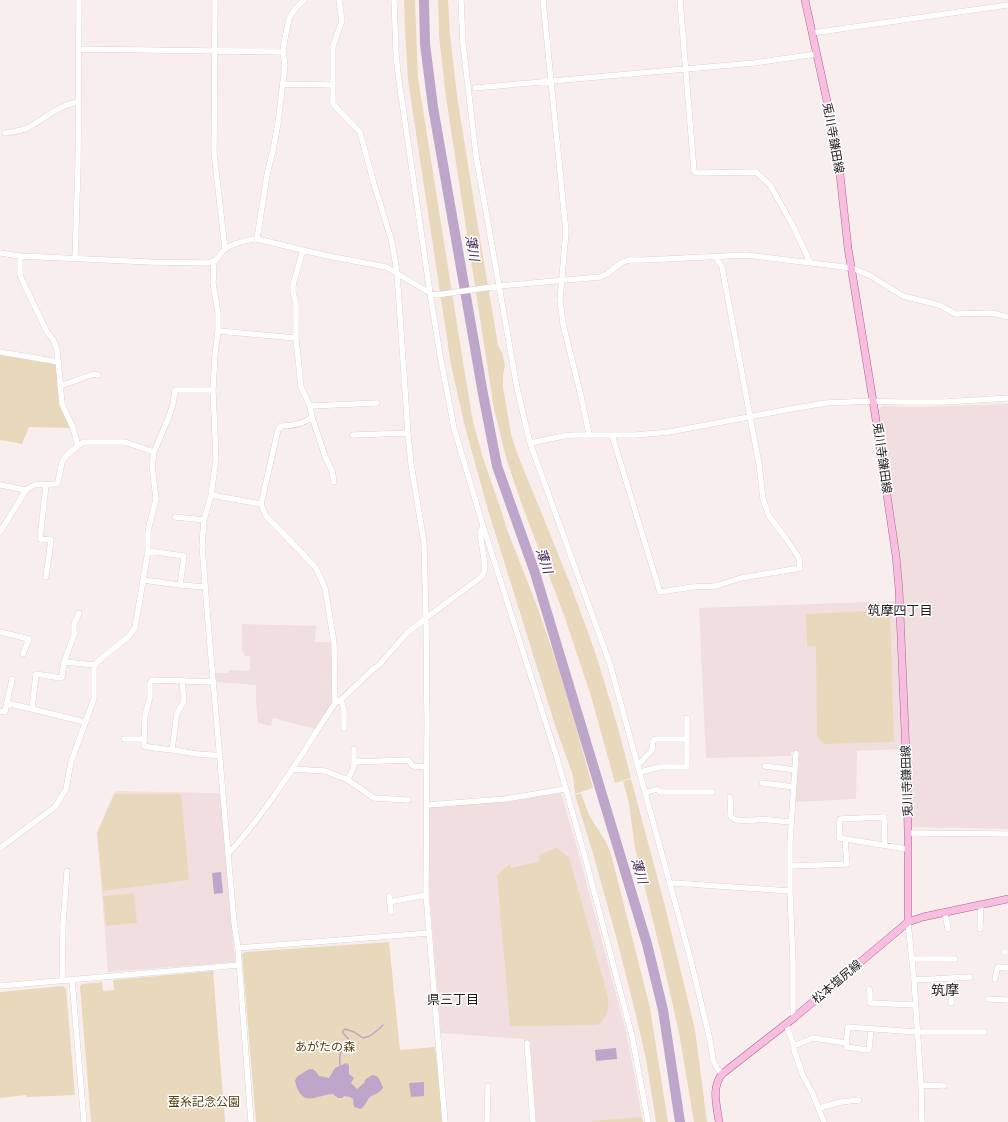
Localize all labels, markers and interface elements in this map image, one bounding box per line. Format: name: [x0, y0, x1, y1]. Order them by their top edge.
street label: 兎川寺鎌田線: [820, 101, 846, 175]
water label: 薄川: [462, 234, 482, 262]
street label: 兎川寺鎌田線: [870, 421, 894, 495]
water label: 薄川: [532, 546, 556, 576]
district label: 筑摩四丁目: [868, 603, 932, 619]
street label: 兎川寺鎌田線: [899, 745, 915, 817]
water label: 薄川: [628, 856, 650, 886]
street label: 松本塩尻線: [809, 957, 865, 1007]
district label: 筑摩: [931, 983, 959, 999]
district label: 県三丁目: [427, 992, 479, 1008]
park label: あがたの森: [295, 1040, 355, 1054]
park label: 蚕糸記念公園: [168, 1095, 240, 1109]

